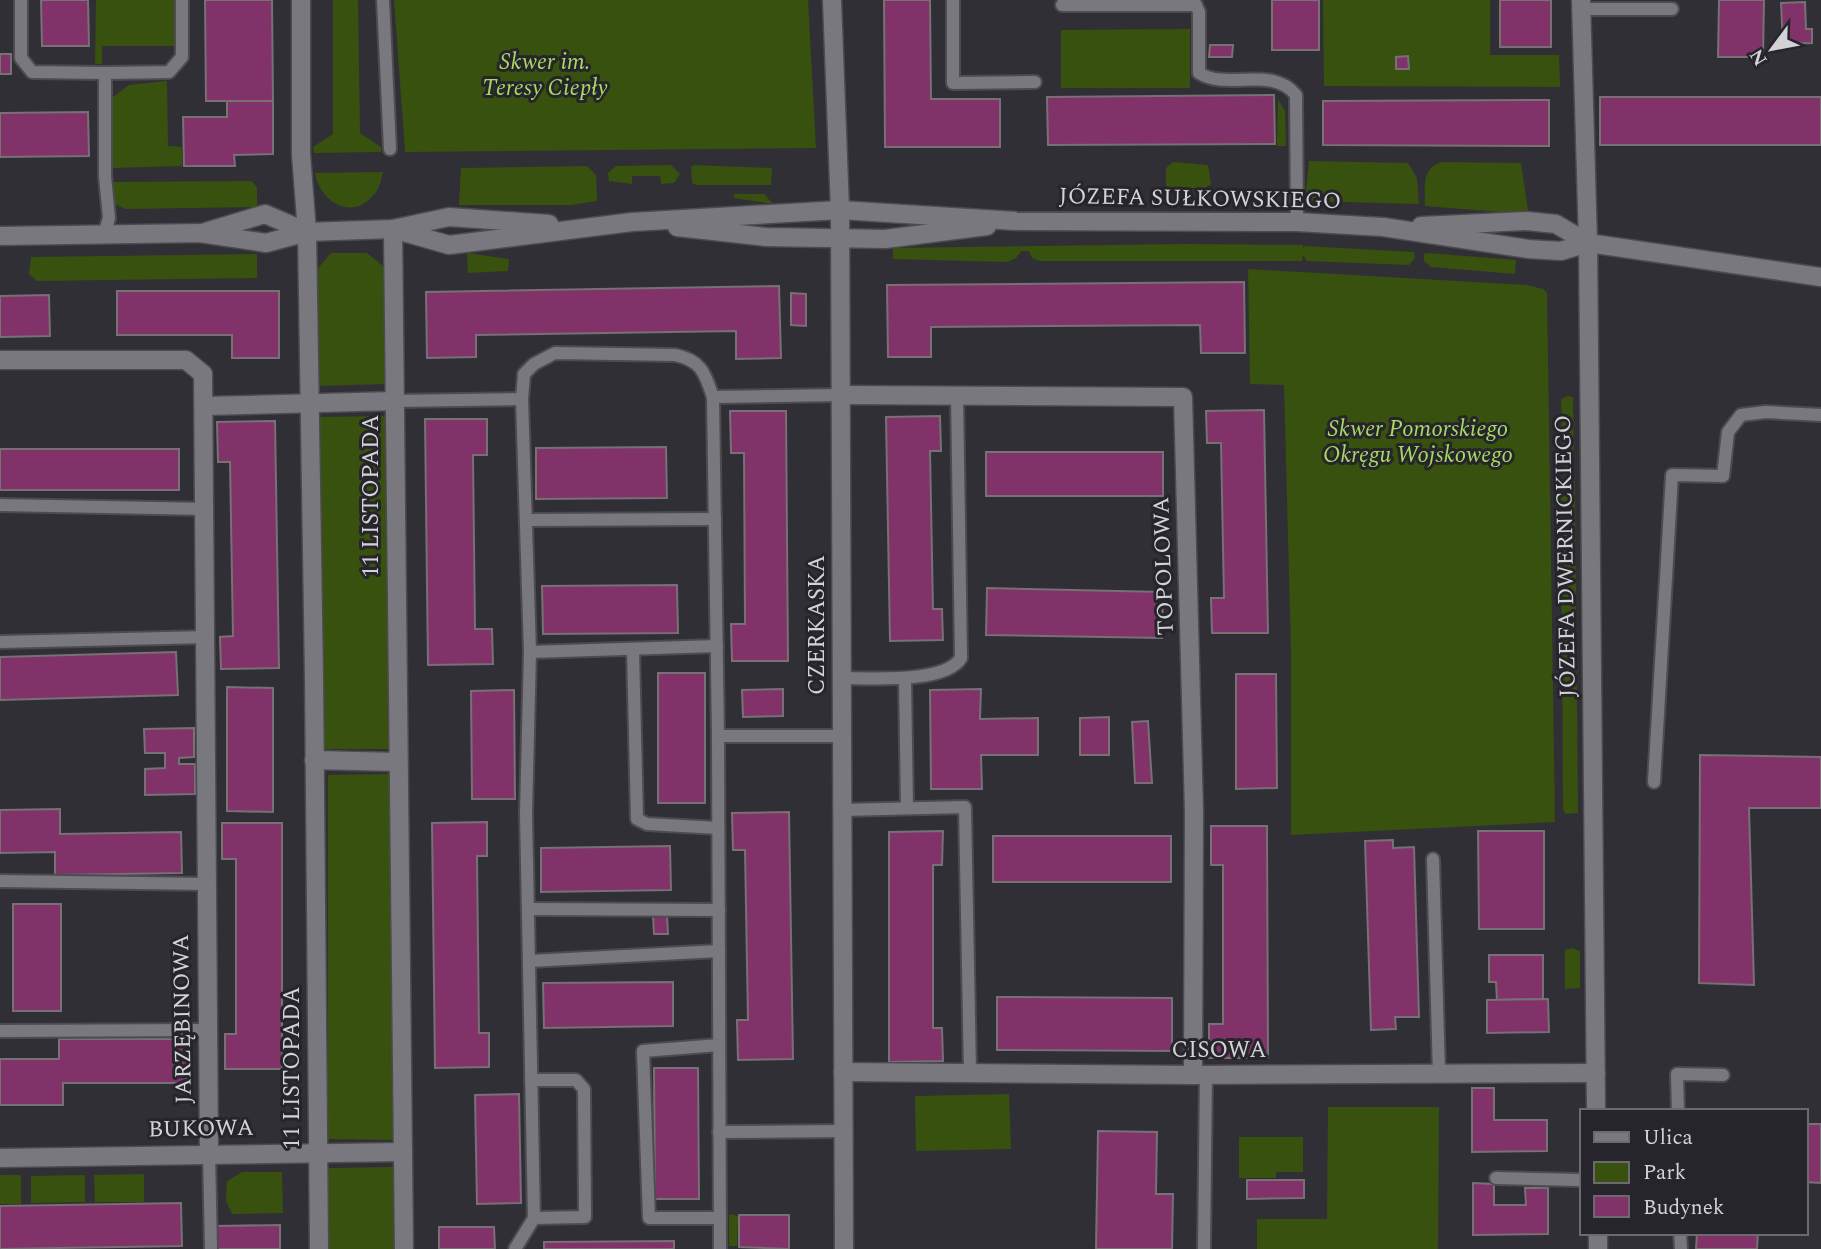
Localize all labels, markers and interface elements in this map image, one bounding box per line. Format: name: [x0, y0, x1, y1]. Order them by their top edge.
north arrow: [1737, 14, 1807, 84]
text: N: [1742, 43, 1775, 71]
park label: Skwer im. Teresy Ciepły: [482, 45, 608, 106]
street label: JÓZEFA SUŁKOWSKIEGO: [1059, 179, 1341, 219]
park label: Skwer Pomorskiego Okręgu Wojskowego: [1323, 412, 1513, 473]
street label: JÓZEFA DWERNICKIEGO: [1546, 414, 1586, 698]
street label: 11 LISTOPADA: [354, 415, 389, 577]
street label: TOPOLOWA: [1144, 496, 1184, 636]
street label: CZERKASKA: [800, 555, 835, 695]
street label: JARZĘBINOWA: [164, 934, 202, 1104]
street label: 11 LISTOPADA: [275, 987, 310, 1149]
street label: CISOWA: [1172, 1033, 1266, 1068]
legend: [1580, 1109, 1807, 1235]
street label: BUKOWA: [148, 1111, 254, 1147]
text: Ulica: [1643, 1122, 1694, 1154]
text: Park: [1643, 1157, 1687, 1189]
text: Budynek: [1643, 1192, 1725, 1224]

